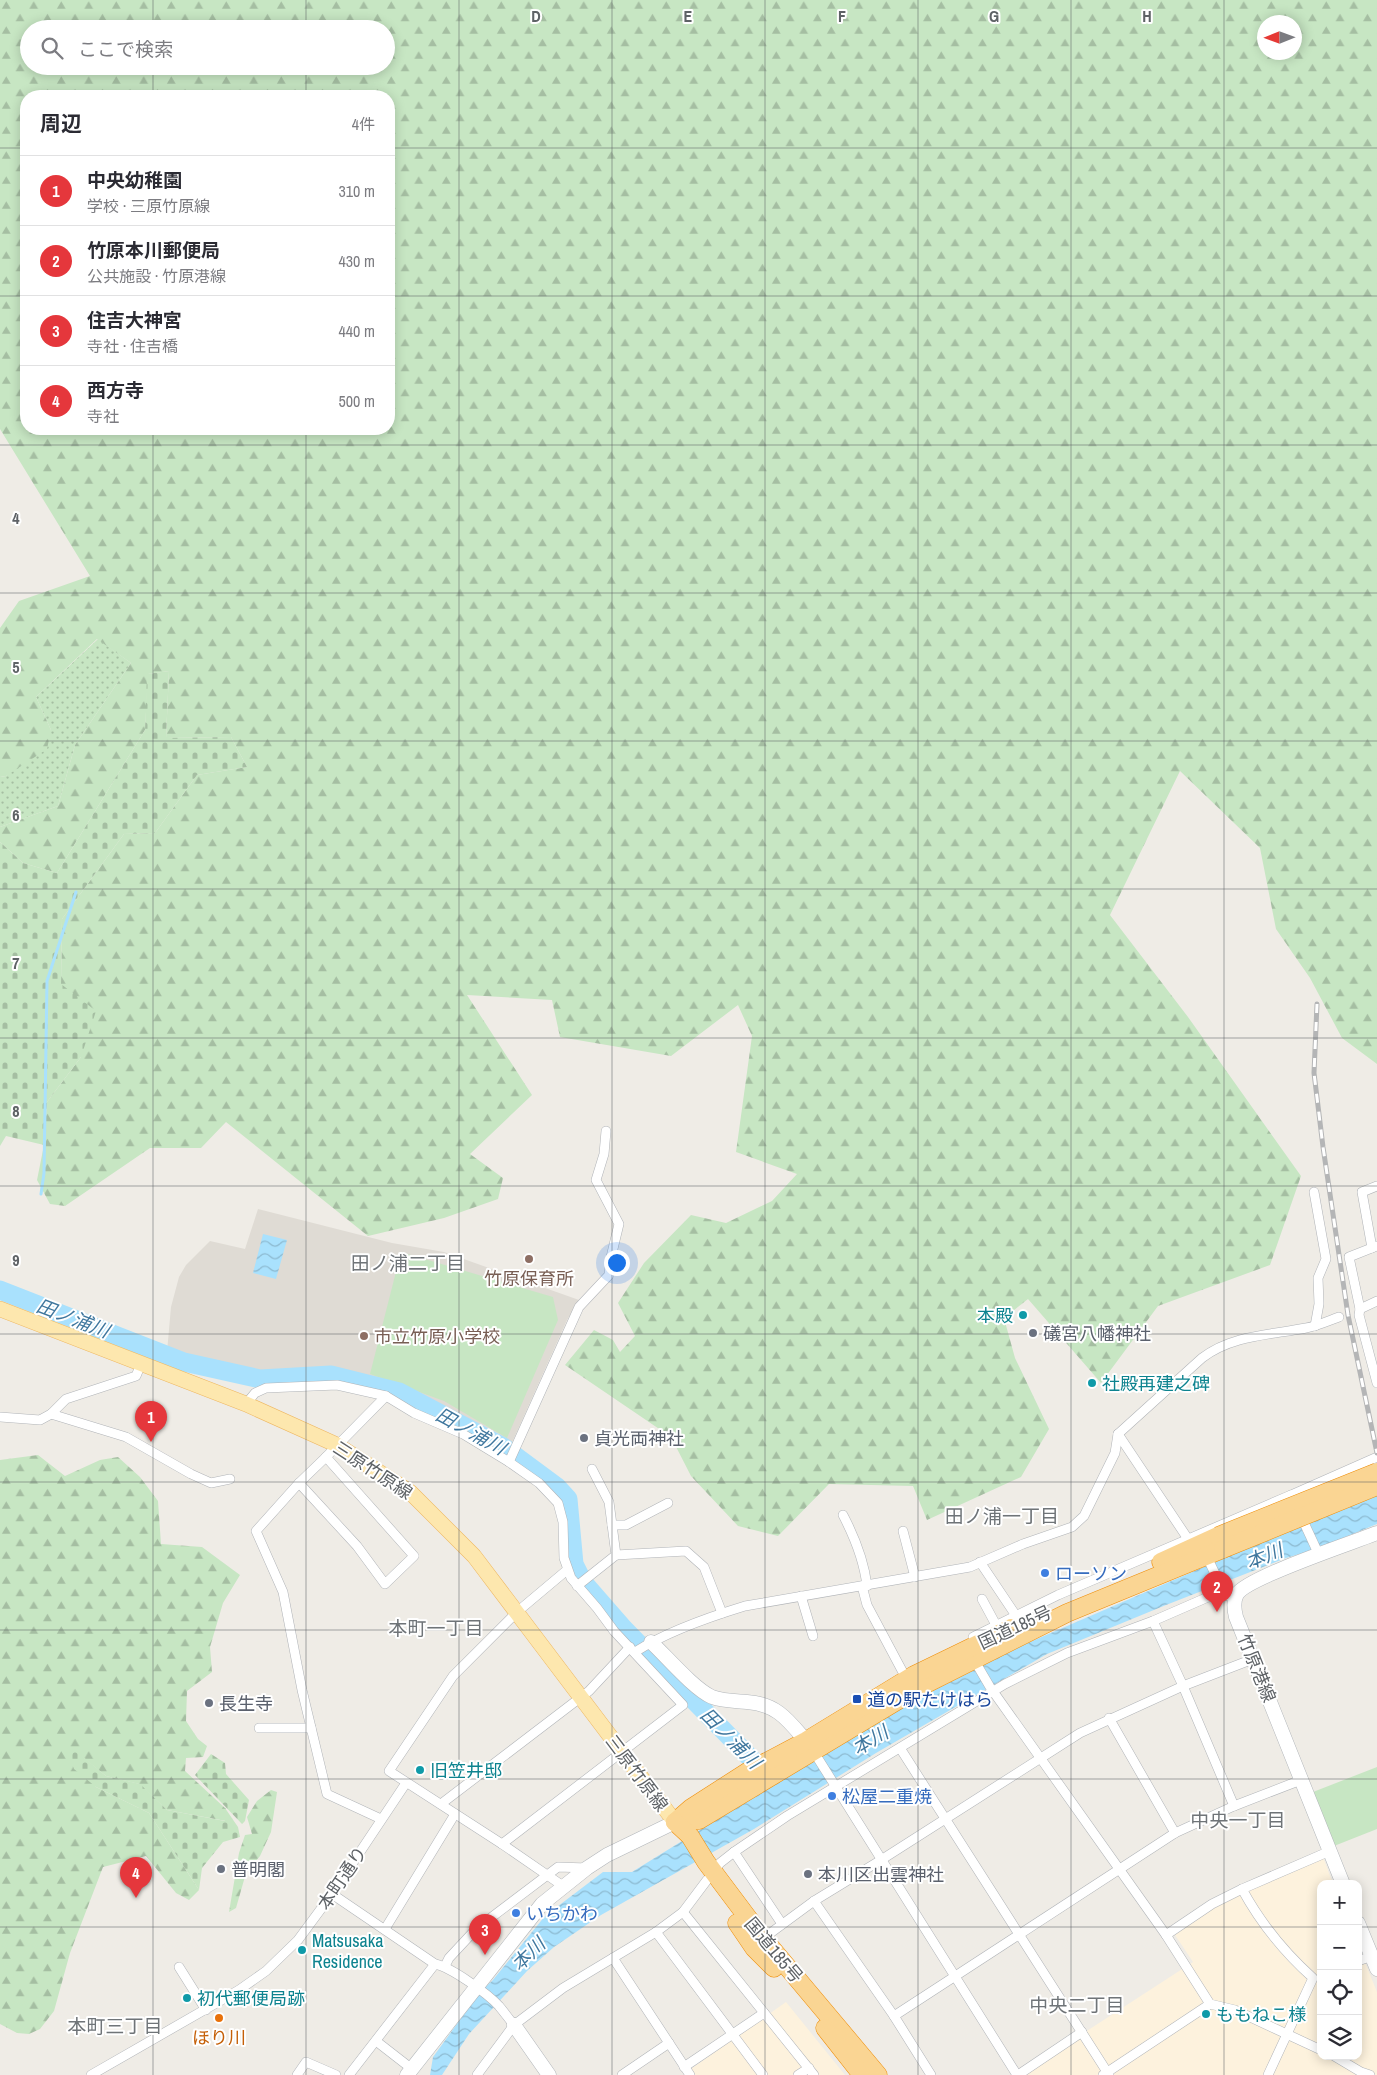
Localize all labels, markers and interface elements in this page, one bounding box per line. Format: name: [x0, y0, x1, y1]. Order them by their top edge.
text: D: [531, 5, 541, 27]
text: E: [684, 5, 693, 27]
text: F: [838, 5, 846, 27]
text: G: [989, 5, 999, 27]
text: H: [1142, 5, 1152, 27]
north arrow: [1257, 15, 1302, 60]
search box: [20, 20, 395, 75]
icon: search: [38, 34, 66, 62]
text: ここで検索: [78, 36, 173, 62]
text: 周辺: [40, 109, 82, 138]
text: 4件: [352, 113, 375, 135]
text: 中央幼稚園: [87, 167, 182, 193]
text: 1: [52, 180, 60, 202]
text: 310 m: [339, 180, 375, 202]
text: 学校 · 三原竹原線: [87, 195, 210, 217]
text: 竹原本川郵便局: [87, 237, 220, 263]
text: 2: [52, 250, 60, 272]
text: 430 m: [339, 250, 375, 272]
text: 公共施設 · 竹原港線: [87, 265, 226, 287]
text: 住吉大神宮: [87, 307, 182, 333]
text: 3: [52, 320, 60, 342]
text: 440 m: [339, 320, 375, 342]
text: 寺社 · 住吉橋: [87, 335, 178, 357]
text: 西方寺: [87, 377, 144, 403]
text: 4: [52, 390, 60, 412]
text: 500 m: [339, 390, 375, 412]
text: 寺社: [87, 405, 119, 427]
text: 4: [12, 507, 20, 529]
text: 5: [12, 656, 20, 678]
text: 6: [12, 804, 20, 826]
text: 7: [12, 952, 20, 974]
text: 8: [12, 1100, 20, 1122]
text: 9: [12, 1249, 20, 1271]
district label: 田ノ浦二丁目: [351, 1250, 465, 1276]
your location: [604, 1250, 630, 1276]
marker: 竹原保育所: [523, 1253, 535, 1265]
place label: 竹原保育所: [484, 1266, 574, 1291]
water label: 田ノ浦川: [33, 1292, 115, 1344]
place label: 本殿: [977, 1303, 1013, 1328]
marker: 本殿: [1017, 1309, 1029, 1321]
place label: 礒宮八幡神社: [1043, 1321, 1151, 1346]
place label: 市立竹原小学校: [374, 1324, 500, 1349]
marker: 礒宮八幡神社: [1027, 1327, 1039, 1339]
marker: 市立竹原小学校: [358, 1330, 370, 1342]
place label: 社殿再建之碑: [1102, 1371, 1210, 1396]
marker: 社殿再建之碑: [1086, 1377, 1098, 1389]
pin: 1: [135, 1401, 167, 1442]
water label: 田ノ浦川: [431, 1401, 512, 1462]
place label: 貞光両神社: [594, 1426, 684, 1451]
marker: 貞光両神社: [578, 1432, 590, 1444]
street label: 三原竹原線: [328, 1435, 418, 1505]
district label: 田ノ浦一丁目: [945, 1503, 1059, 1529]
water label: 本川: [1242, 1536, 1288, 1575]
place label: ローソン: [1055, 1561, 1127, 1586]
marker: ローソン: [1039, 1567, 1051, 1579]
pin: 2: [1201, 1571, 1233, 1612]
street label: 国道185号: [974, 1599, 1056, 1655]
district label: 本町一丁目: [388, 1615, 484, 1641]
street label: 竹原港線: [1232, 1630, 1282, 1706]
place label: 道の駅たけはら: [867, 1687, 993, 1712]
place label: 長生寺: [219, 1691, 273, 1716]
marker: 道の駅たけはら: [851, 1693, 863, 1705]
marker: 長生寺: [203, 1697, 215, 1709]
water label: 田ノ浦川: [695, 1702, 768, 1775]
water label: 本川: [847, 1718, 895, 1761]
street label: 三原竹原線: [600, 1730, 674, 1816]
place label: 旧笠井邸: [430, 1758, 502, 1783]
marker: 旧笠井邸: [414, 1764, 426, 1776]
place label: 松屋二重焼: [842, 1784, 932, 1809]
marker: 松屋二重焼: [826, 1790, 838, 1802]
district label: 中央一丁目: [1190, 1807, 1286, 1833]
street label: 本町通り: [312, 1841, 372, 1915]
pin: 4: [120, 1857, 152, 1898]
place label: 普明閣: [231, 1857, 285, 1882]
place label: 本川区出雲神社: [818, 1862, 944, 1887]
marker: 普明閣: [215, 1863, 227, 1875]
marker: 本川区出雲神社: [802, 1868, 814, 1880]
map controls: [1317, 1880, 1362, 2060]
button: +: [1317, 1880, 1362, 1925]
place label: いちかわ: [526, 1901, 598, 1926]
marker: いちかわ: [510, 1907, 522, 1919]
street label: 国道185号: [739, 1912, 809, 1988]
pin: 3: [469, 1914, 501, 1955]
button: −: [1317, 1925, 1362, 1970]
place label: Matsusaka Residence: [312, 1928, 383, 1974]
water label: 本川: [505, 1930, 552, 1977]
marker: Matsusaka Residence: [296, 1944, 308, 1956]
button: locate: [1317, 1970, 1362, 2015]
place label: 初代郵便局跡: [197, 1986, 305, 2011]
marker: 初代郵便局跡: [181, 1992, 193, 2004]
district label: 中央二丁目: [1029, 1992, 1125, 2018]
place label: ももねこ様: [1216, 2002, 1306, 2027]
marker: ももねこ様: [1200, 2008, 1212, 2020]
marker: ほり川: [213, 2012, 225, 2024]
district label: 本町三丁目: [67, 2013, 163, 2039]
button: layers: [1317, 2015, 1362, 2060]
place label: ほり川: [192, 2025, 246, 2050]

